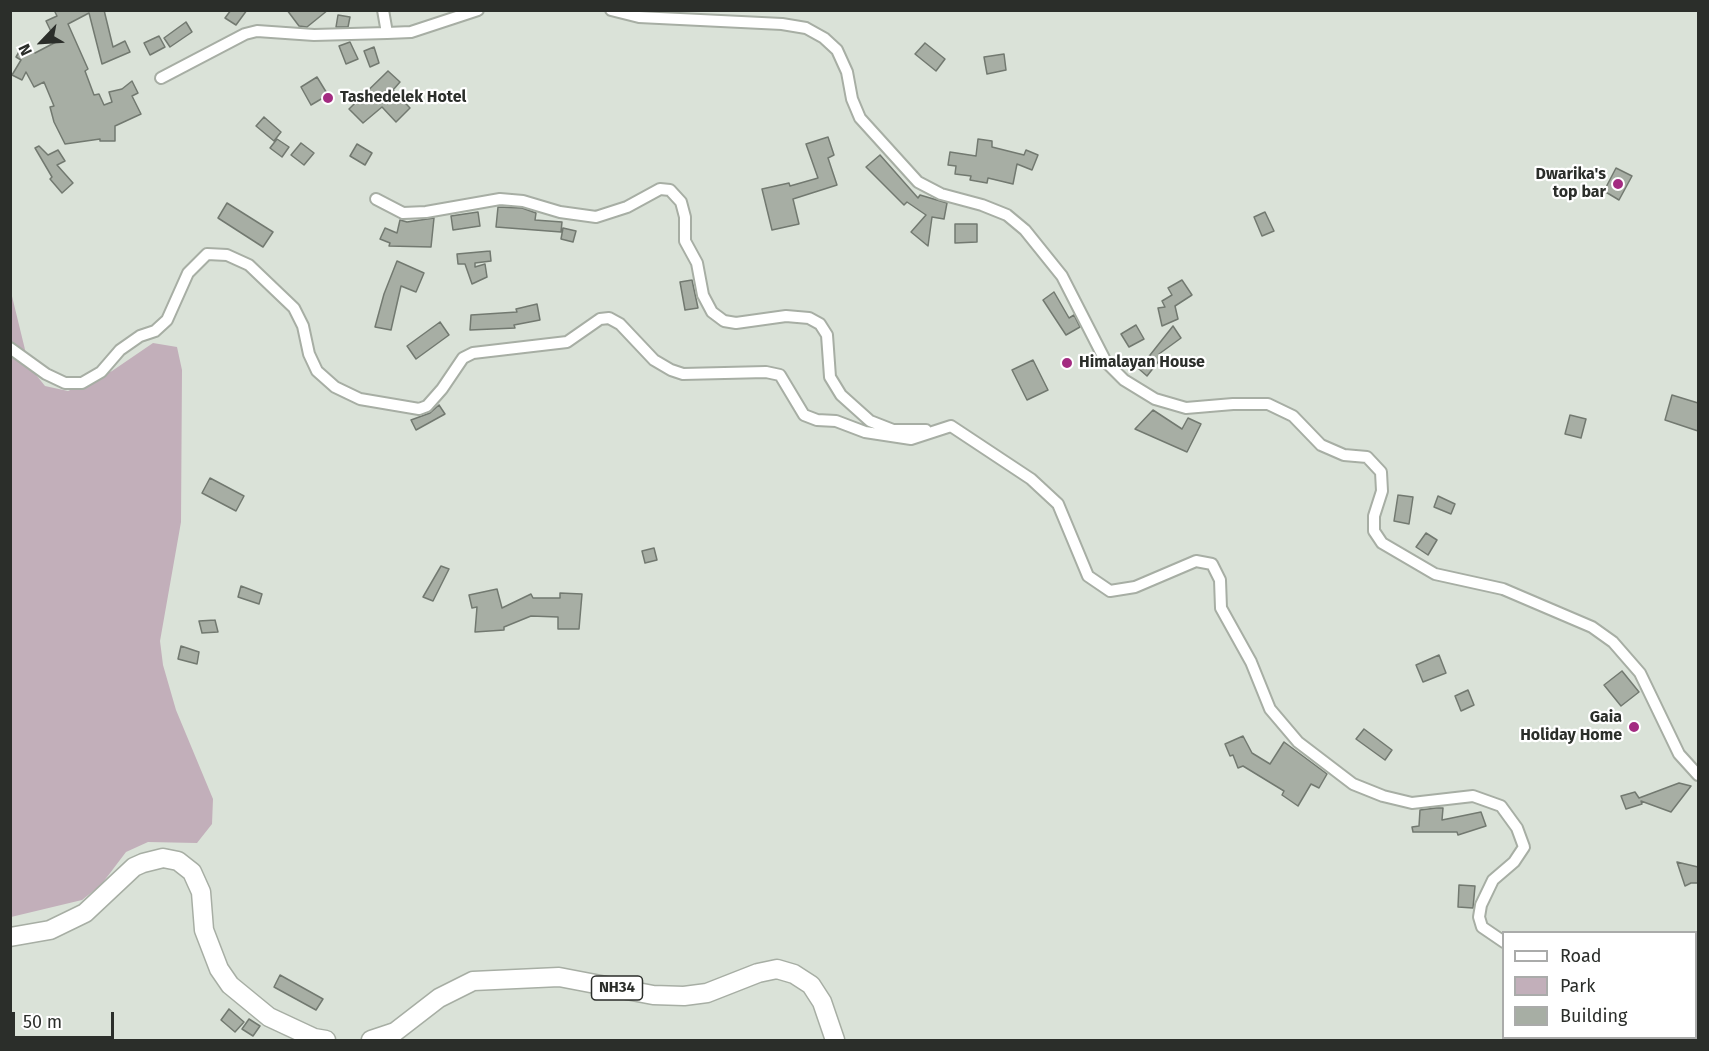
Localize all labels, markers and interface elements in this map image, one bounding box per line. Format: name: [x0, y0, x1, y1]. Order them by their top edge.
north arrow: [12, 12, 72, 72]
text: N: [14, 41, 36, 59]
place label: Tashedelek Hotel: [340, 88, 466, 108]
marker: Tashedelek Hotel: [321, 91, 335, 105]
place label: Dwarika's top bar: [1536, 165, 1606, 203]
marker: Dwarika's top bar: [1611, 177, 1625, 191]
place label: Himalayan House: [1079, 353, 1205, 373]
marker: Himalayan House: [1060, 356, 1074, 370]
place label: Gaia Holiday Home: [1520, 708, 1622, 746]
marker: Gaia Holiday Home: [1627, 720, 1641, 734]
legend: [1502, 931, 1697, 1039]
text: Road: [1560, 945, 1602, 967]
text: Park: [1560, 975, 1595, 997]
road number: NH34: [592, 976, 642, 1000]
scale bar: [15, 1000, 117, 1038]
text: Building: [1560, 1005, 1627, 1027]
text: 50 m: [23, 1011, 62, 1033]

